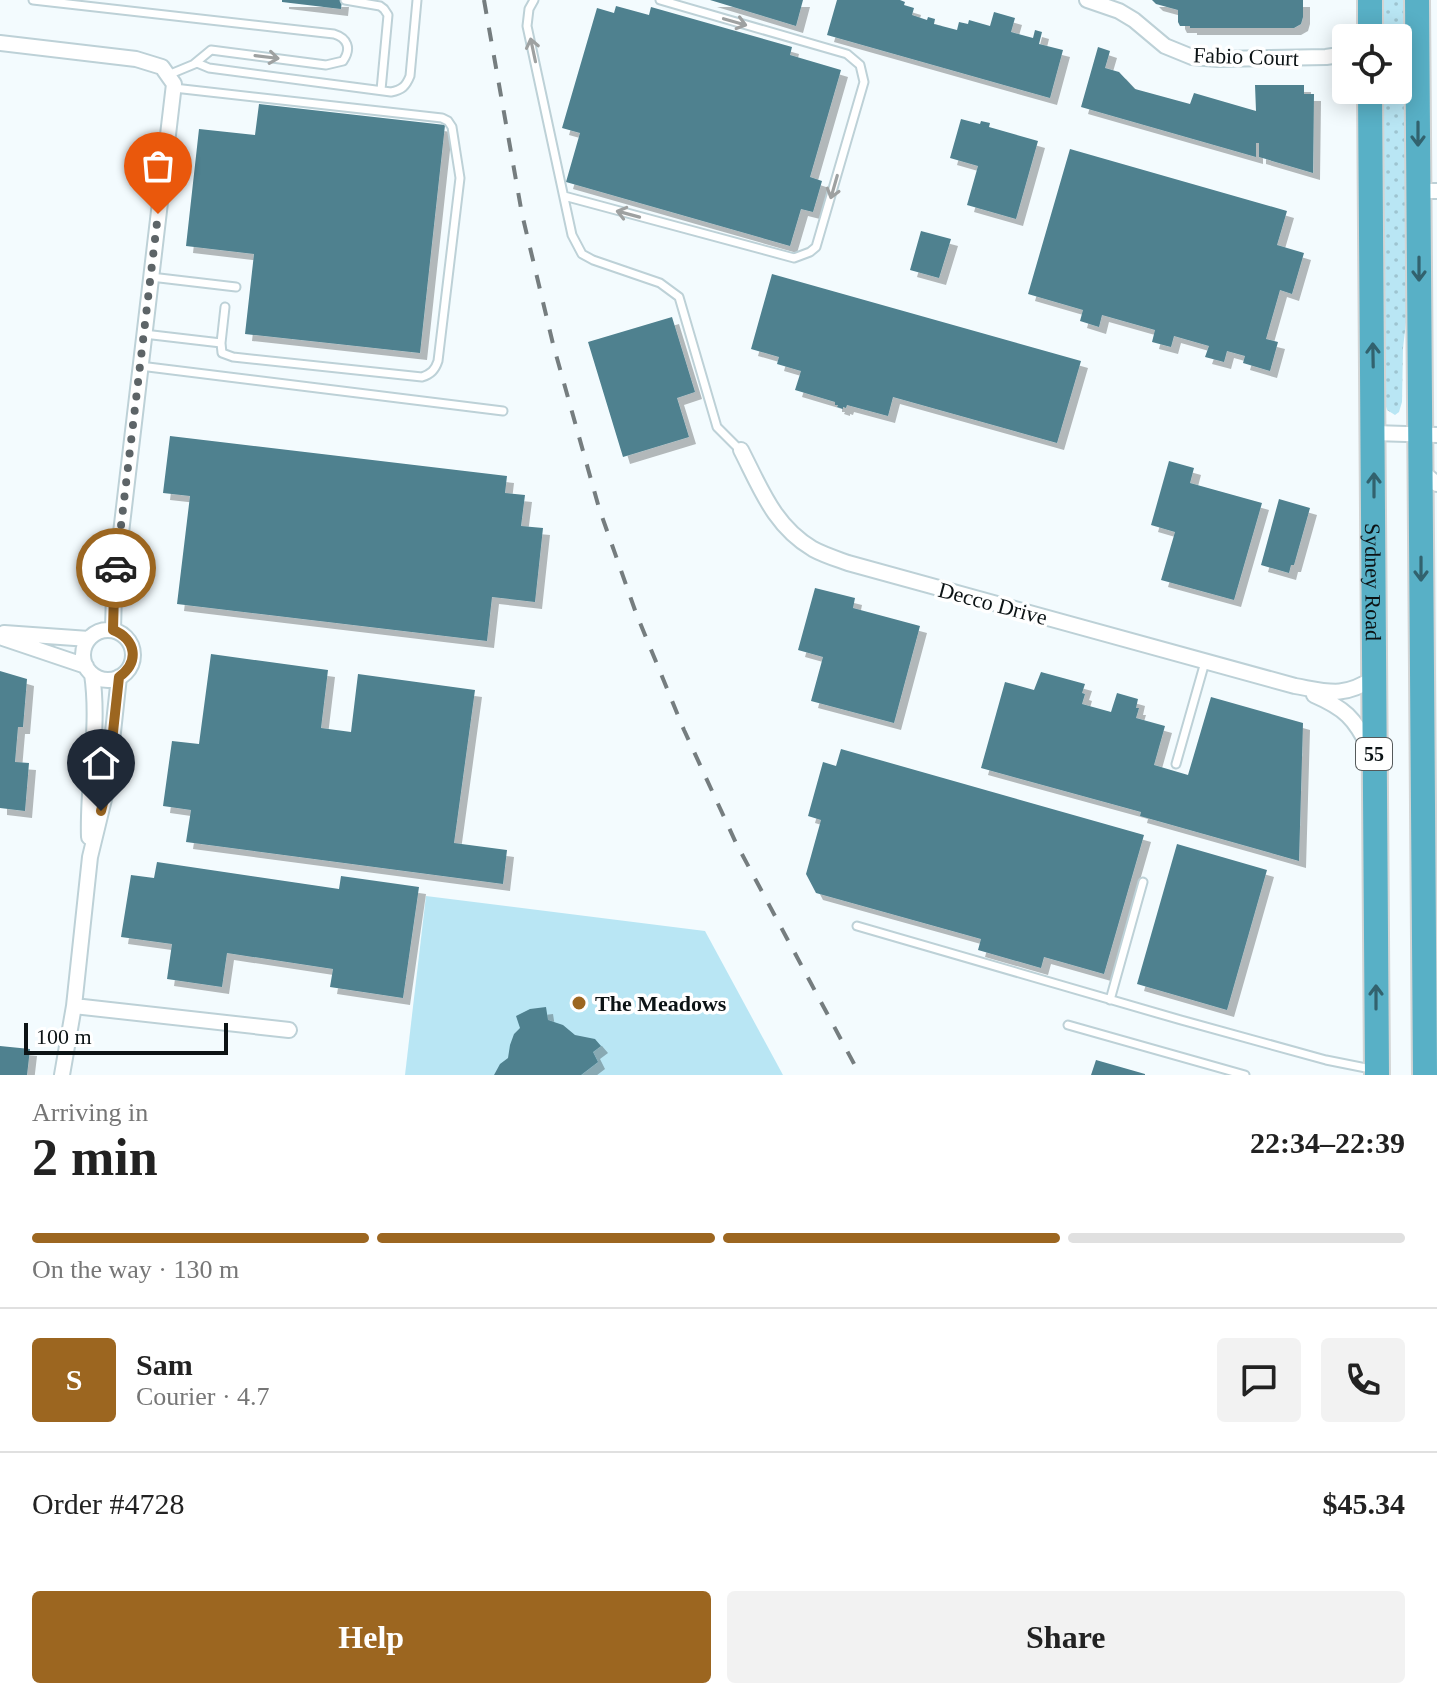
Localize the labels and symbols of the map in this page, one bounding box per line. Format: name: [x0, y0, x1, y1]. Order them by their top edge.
one-way arrow: [722, 15, 747, 30]
one-way arrow: [525, 37, 540, 63]
street label: Fabio Court: [1193, 42, 1299, 71]
one-way arrow: [254, 50, 279, 65]
one-way arrow: [1410, 120, 1426, 147]
pin: [124, 132, 192, 214]
one-way arrow: [826, 173, 841, 199]
one-way arrow: [616, 205, 642, 220]
one-way arrow: [1411, 255, 1427, 282]
one-way arrow: [1365, 342, 1381, 369]
one-way arrow: [1366, 472, 1382, 499]
street label: Sydney Road: [1360, 523, 1386, 641]
courier: [76, 528, 156, 608]
one-way arrow: [1413, 555, 1429, 582]
street label: Decco Drive: [936, 577, 1050, 630]
pin: [67, 729, 135, 811]
road number: 55: [1356, 738, 1392, 770]
one-way arrow: [1368, 984, 1384, 1011]
place label: The Meadows: [595, 991, 727, 1016]
marker: The Meadows: [570, 994, 588, 1012]
scale bar: [24, 1019, 228, 1055]

